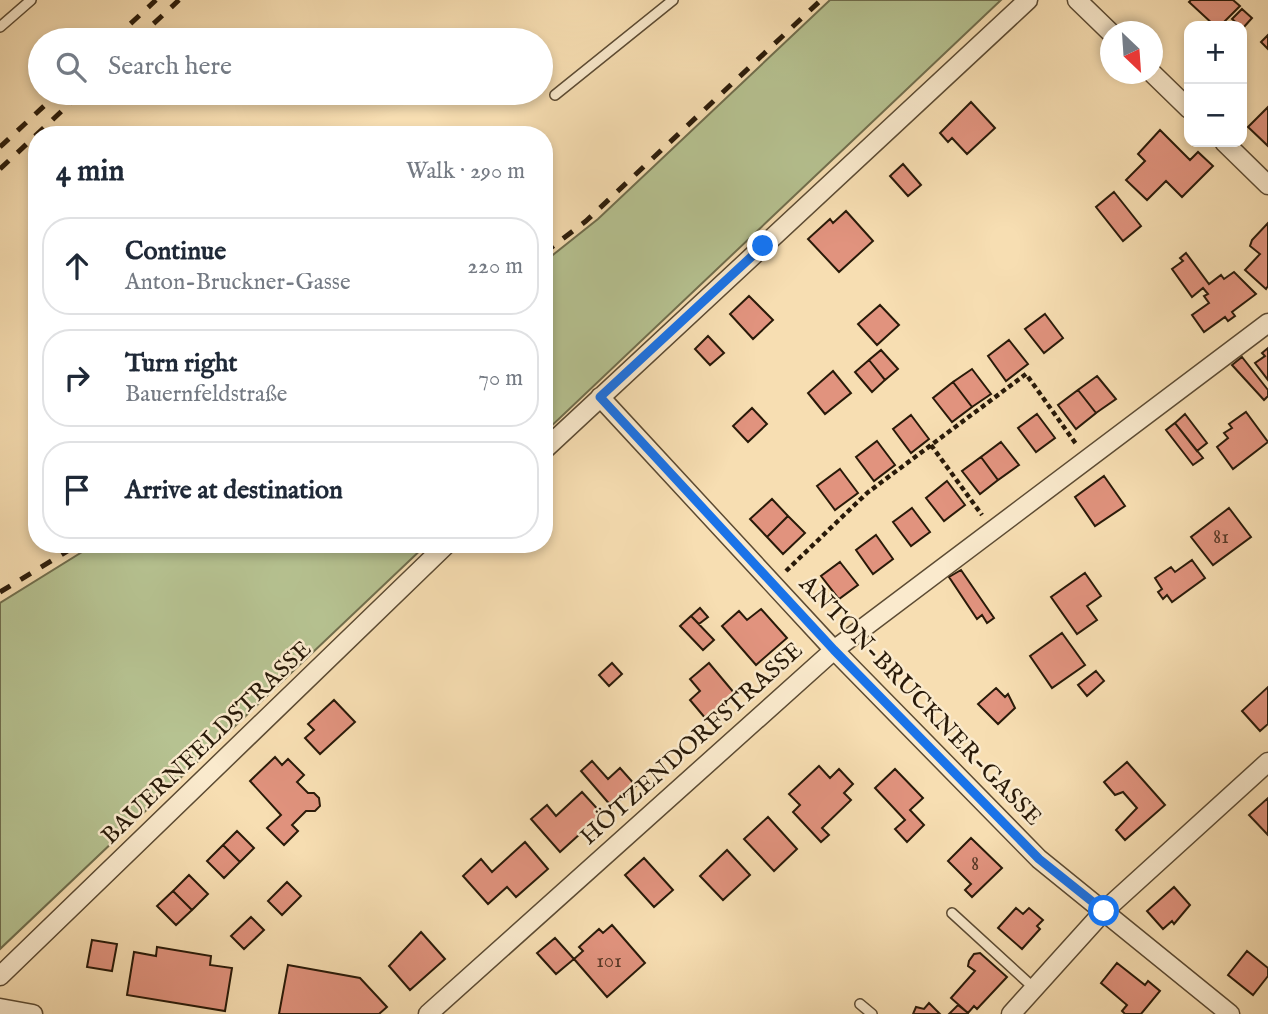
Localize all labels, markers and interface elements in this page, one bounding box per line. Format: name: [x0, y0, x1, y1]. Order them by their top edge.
north arrow: [1100, 21, 1163, 84]
map controls: [1184, 21, 1247, 147]
button: +: [1184, 21, 1247, 84]
search box: [28, 28, 553, 105]
icon: search: [52, 48, 90, 86]
text: Search here: [108, 50, 232, 83]
button: −: [1184, 84, 1247, 147]
text: 4 min: [56, 153, 124, 191]
text: Walk · 290 m: [406, 157, 525, 186]
route end: [747, 230, 778, 261]
text: Continue: [125, 235, 226, 268]
icon: ahead: [58, 247, 96, 285]
text: 220 m: [467, 252, 523, 281]
text: Anton-Bruckner-Gasse: [125, 268, 350, 297]
text: Turn right: [125, 347, 238, 380]
icon: right: [58, 359, 96, 397]
text: 70 m: [478, 364, 523, 393]
text: Bauernfeldstraße: [125, 380, 287, 409]
icon: arrive: [58, 471, 96, 509]
text: Arrive at destination: [125, 474, 343, 507]
house number: 81: [1213, 524, 1229, 551]
street label: ANTON-BRUCKNER-GASSE: [791, 568, 1048, 833]
street label: BAUERNFELDSTRASSE: [95, 634, 319, 852]
street label: HÖTZENDORFSTRASSE: [574, 636, 810, 852]
house number: 8: [971, 851, 979, 878]
route start: [1088, 895, 1119, 926]
house number: 101: [596, 948, 622, 975]

